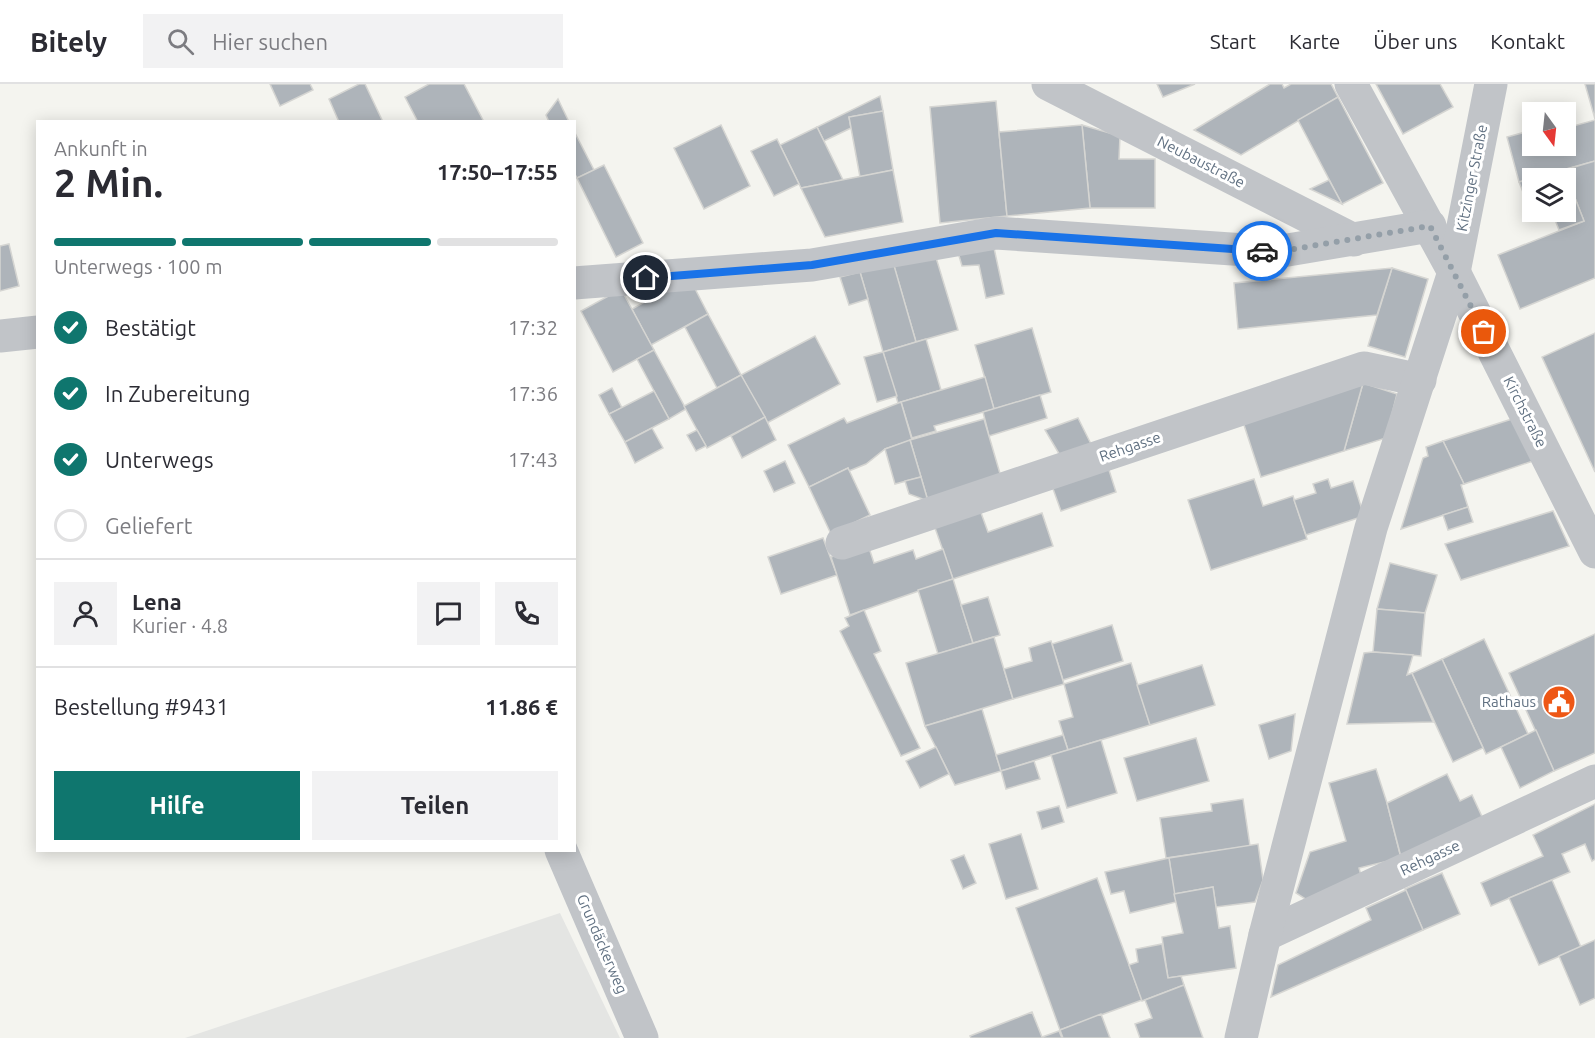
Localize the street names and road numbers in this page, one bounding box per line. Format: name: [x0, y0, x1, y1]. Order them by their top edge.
street label: Kitzinger Straße: [1453, 123, 1490, 233]
street label: Neubaustraße: [1155, 132, 1248, 191]
street label: Kirchstraße: [1500, 373, 1551, 450]
street label: Rehgasse: [1097, 428, 1163, 465]
street label: Rehgasse: [1397, 836, 1462, 879]
street label: Grundäckerweg: [574, 892, 631, 996]

